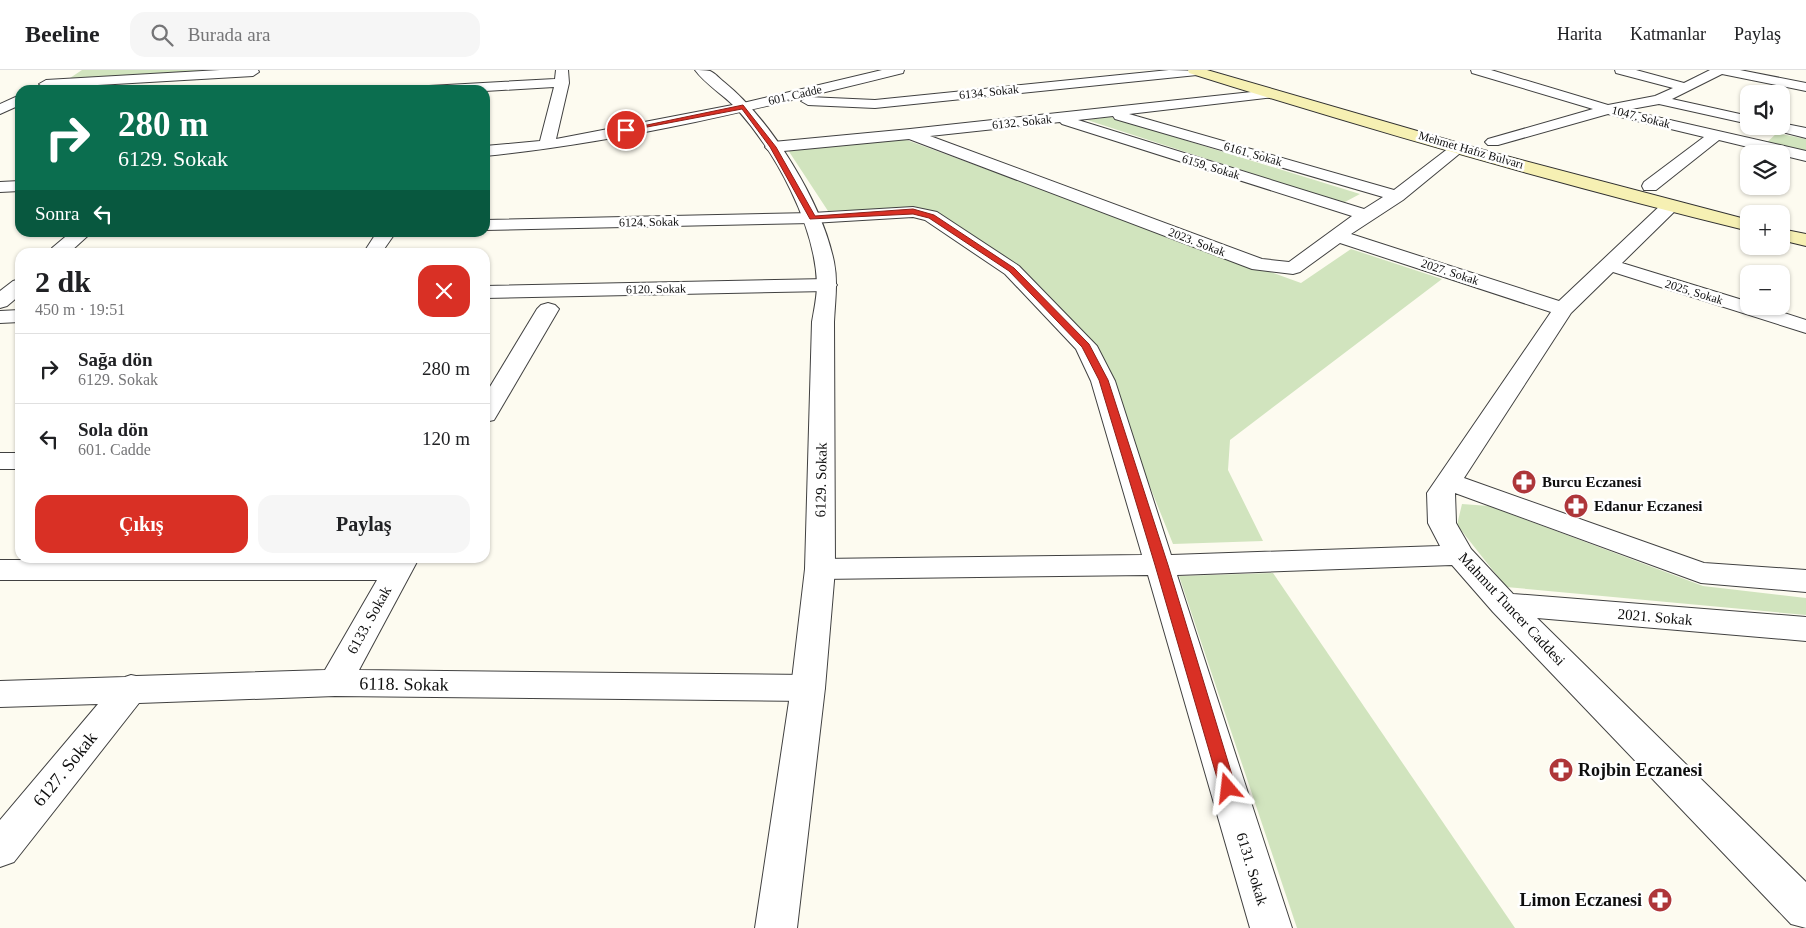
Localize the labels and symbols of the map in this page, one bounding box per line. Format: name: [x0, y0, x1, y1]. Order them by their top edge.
street label: 601. Cadde: [767, 82, 823, 108]
street label: 6134. Sokak: [958, 82, 1020, 102]
street label: 1047. Sokak: [1610, 103, 1672, 131]
pin: [605, 109, 647, 151]
street label: 6132. Sokak: [991, 112, 1053, 132]
street label: Mehmet Hafız Bulvarı: [1417, 128, 1526, 172]
street label: 6161. Sokak: [1222, 139, 1284, 169]
street label: 6159. Sokak: [1180, 152, 1242, 182]
street label: 6124. Sokak: [619, 214, 679, 230]
street label: 2023. Sokak: [1166, 225, 1228, 259]
street label: 2027. Sokak: [1419, 256, 1481, 288]
street label: 2025. Sokak: [1663, 277, 1725, 307]
street label: 6120. Sokak: [626, 281, 686, 297]
street label: 6129. Sokak: [812, 442, 830, 518]
pharmacy icon: Burcu Eczanesi: [1511, 469, 1537, 495]
place label: Burcu Eczanesi: [1542, 474, 1641, 490]
pharmacy icon: Edanur Eczanesi: [1563, 493, 1589, 519]
place label: Edanur Eczanesi: [1594, 498, 1703, 514]
street label: Mahmut Tuncer Caddesi: [1456, 549, 1568, 669]
street label: 6133. Sokak: [344, 583, 394, 657]
street label: 2021. Sokak: [1617, 606, 1694, 628]
street label: 6118. Sokak: [359, 673, 449, 695]
street label: 6127. Sokak: [29, 728, 101, 810]
pharmacy icon: Rojbin Eczanesi: [1548, 757, 1574, 783]
place label: Rojbin Eczanesi: [1578, 760, 1703, 780]
position arrow: [1201, 761, 1253, 813]
street label: 6131. Sokak: [1233, 831, 1271, 908]
pharmacy icon: Limon Eczanesi: [1647, 887, 1673, 913]
place label: Limon Eczanesi: [1519, 890, 1642, 910]

